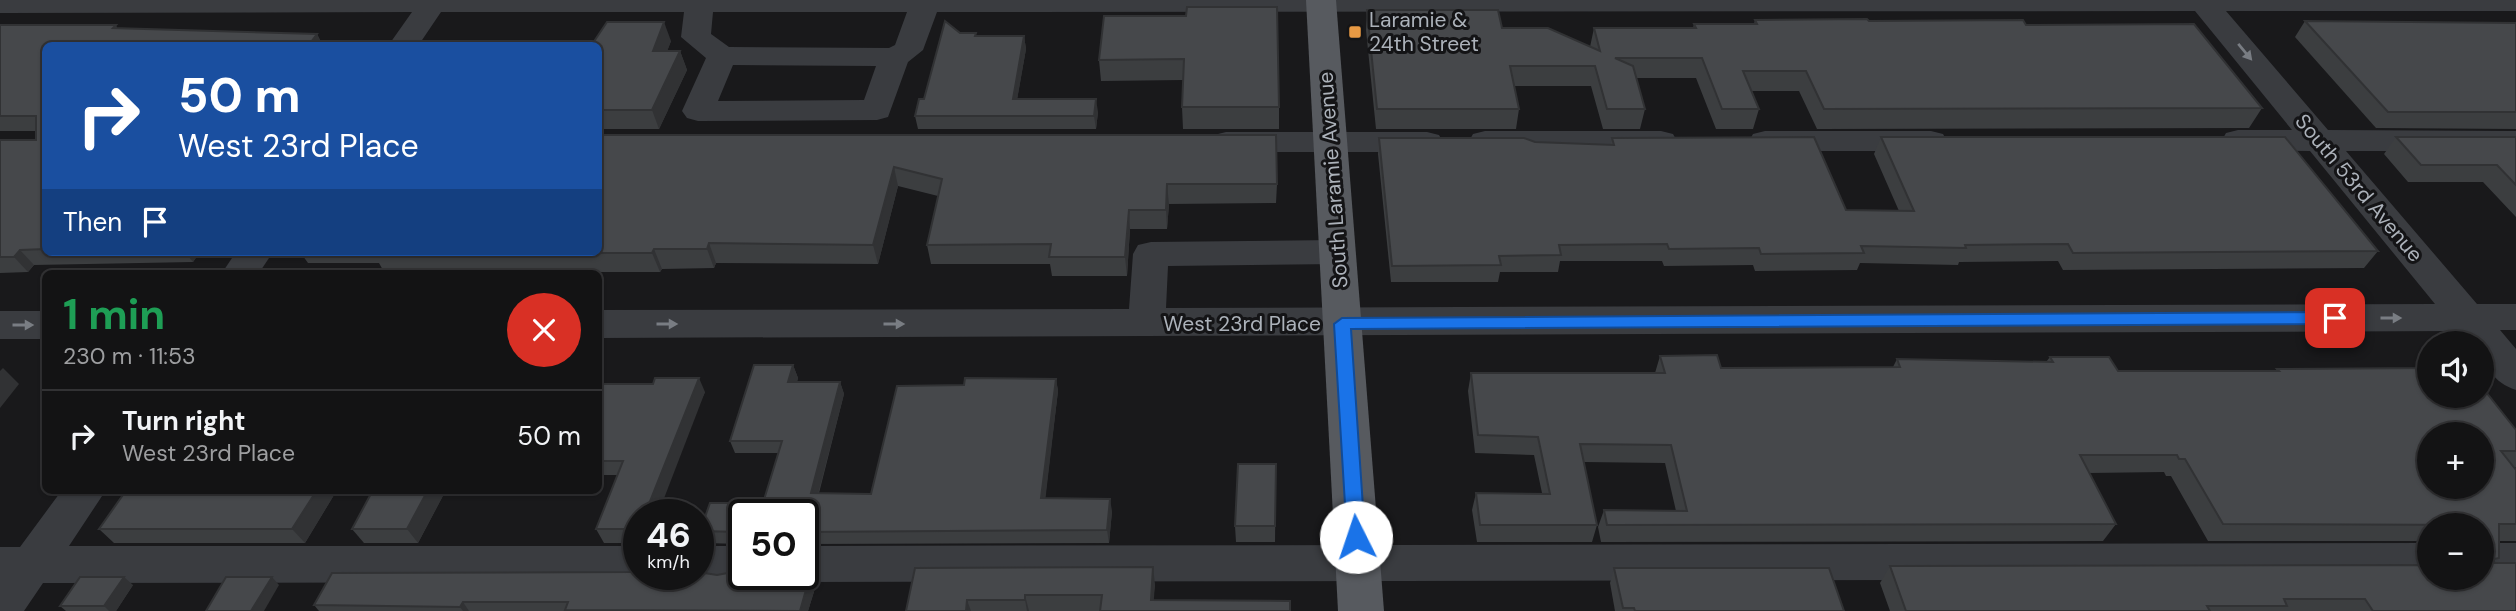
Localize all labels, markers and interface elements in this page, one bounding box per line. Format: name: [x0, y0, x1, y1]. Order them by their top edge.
place label: Laramie & 24th Street: [1369, 6, 1479, 58]
marker: Laramie & 24th Street: [1347, 24, 1363, 40]
one-way arrow: [2237, 44, 2252, 61]
text: 50 m: [178, 63, 301, 127]
icon: right: [63, 70, 154, 161]
street label: South Laramie Avenue: [1311, 71, 1355, 289]
street label: South 53rd Avenue: [2289, 108, 2429, 268]
text: West 23rd Place: [178, 125, 419, 167]
icon: arrive: [136, 203, 174, 241]
text: Then: [63, 205, 122, 239]
text: 1 min: [63, 287, 165, 342]
pin: [2305, 288, 2365, 348]
button: close: [507, 293, 581, 367]
icon: arrive: [2316, 299, 2354, 337]
street label: West 23rd Place: [1163, 310, 1321, 338]
one-way arrow: [2380, 312, 2402, 324]
one-way arrow: [656, 318, 678, 330]
one-way arrow: [883, 318, 905, 330]
one-way arrow: [12, 319, 34, 331]
map controls: [2417, 331, 2494, 590]
button: sound: [2417, 331, 2494, 408]
text: 230 m · 11:53: [63, 341, 196, 371]
text: Turn right: [122, 404, 246, 438]
icon: right: [63, 417, 101, 455]
text: 50 m: [517, 419, 581, 453]
button: +: [2417, 422, 2494, 499]
text: West 23rd Place: [122, 438, 295, 468]
speed limit sign: 50: [728, 499, 819, 590]
position arrow: [1319, 500, 1393, 574]
text: 46: [646, 512, 691, 558]
button: −: [2417, 513, 2494, 590]
text: km/h: [647, 550, 690, 574]

